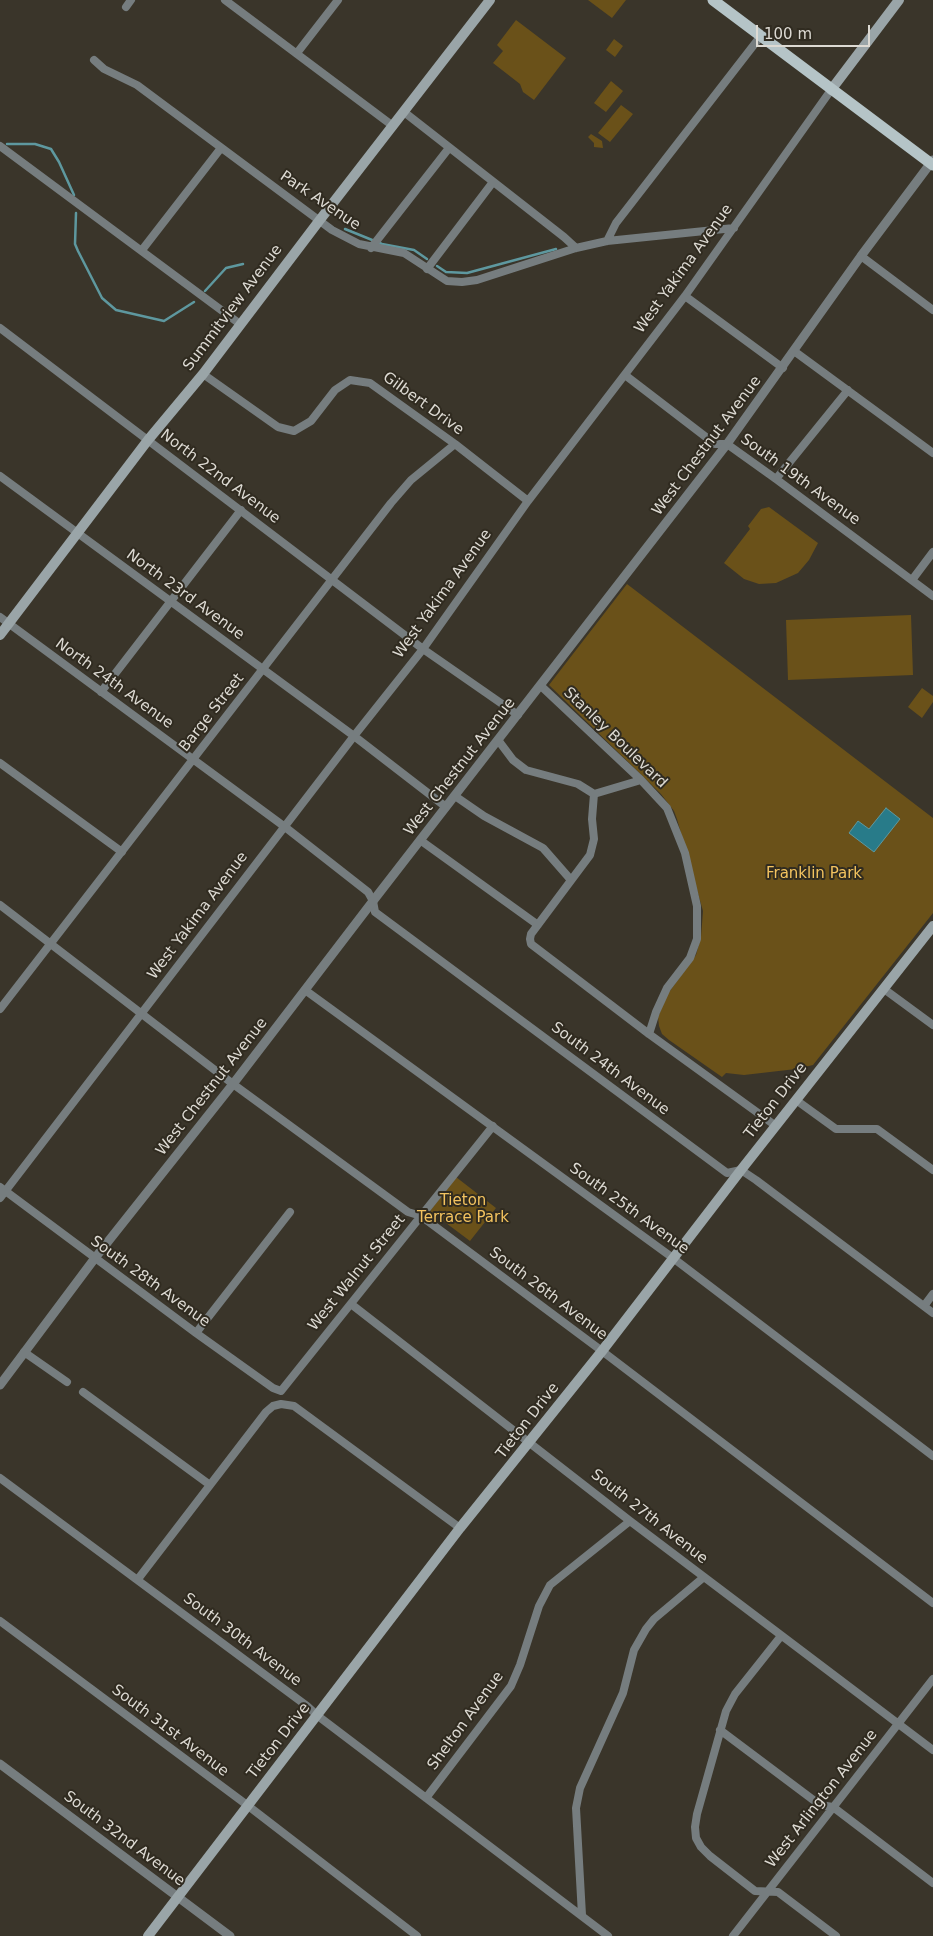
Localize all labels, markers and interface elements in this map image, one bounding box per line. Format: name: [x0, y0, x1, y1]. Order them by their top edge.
scale bar: [758, 15, 872, 47]
text: 100 m: [764, 25, 812, 43]
street label: Park Avenue: [276, 168, 364, 234]
street label: West Yakima Avenue: [631, 201, 737, 337]
street label: Summitview Avenue: [180, 241, 286, 375]
street label: Gilbert Drive: [379, 369, 467, 439]
street label: West Chestnut Avenue: [649, 373, 765, 519]
street label: North 22nd Avenue: [157, 426, 283, 528]
street label: South 19th Avenue: [737, 431, 863, 529]
street label: West Yakima Avenue: [390, 526, 496, 662]
street label: North 23rd Avenue: [122, 546, 248, 644]
street label: North 24th Avenue: [51, 635, 177, 733]
street label: Barge Street: [176, 670, 248, 756]
street label: Stanley Boulevard: [559, 684, 671, 792]
street label: West Chestnut Avenue: [401, 695, 519, 839]
street label: West Yakima Avenue: [144, 849, 252, 983]
park label: Franklin Park: [766, 865, 862, 883]
street label: West Chestnut Avenue: [153, 1015, 271, 1159]
street label: South 24th Avenue: [547, 1019, 673, 1119]
street label: Tieton Drive: [741, 1059, 811, 1143]
street label: South 25th Avenue: [566, 1160, 692, 1258]
park label: Tieton Terrace Park: [417, 1192, 509, 1227]
street label: West Walnut Street: [305, 1211, 409, 1335]
street label: South 28th Avenue: [87, 1233, 213, 1331]
street label: South 26th Avenue: [485, 1244, 611, 1344]
street label: Tieton Drive: [493, 1379, 563, 1463]
street label: South 27th Avenue: [587, 1466, 711, 1568]
street label: South 30th Avenue: [179, 1590, 305, 1690]
street label: Shelton Avenue: [424, 1668, 508, 1774]
street label: South 31st Avenue: [108, 1681, 232, 1781]
street label: Tieton Drive: [244, 1699, 314, 1783]
street label: West Arlington Avenue: [762, 1726, 882, 1872]
street label: South 32nd Avenue: [60, 1788, 188, 1890]

